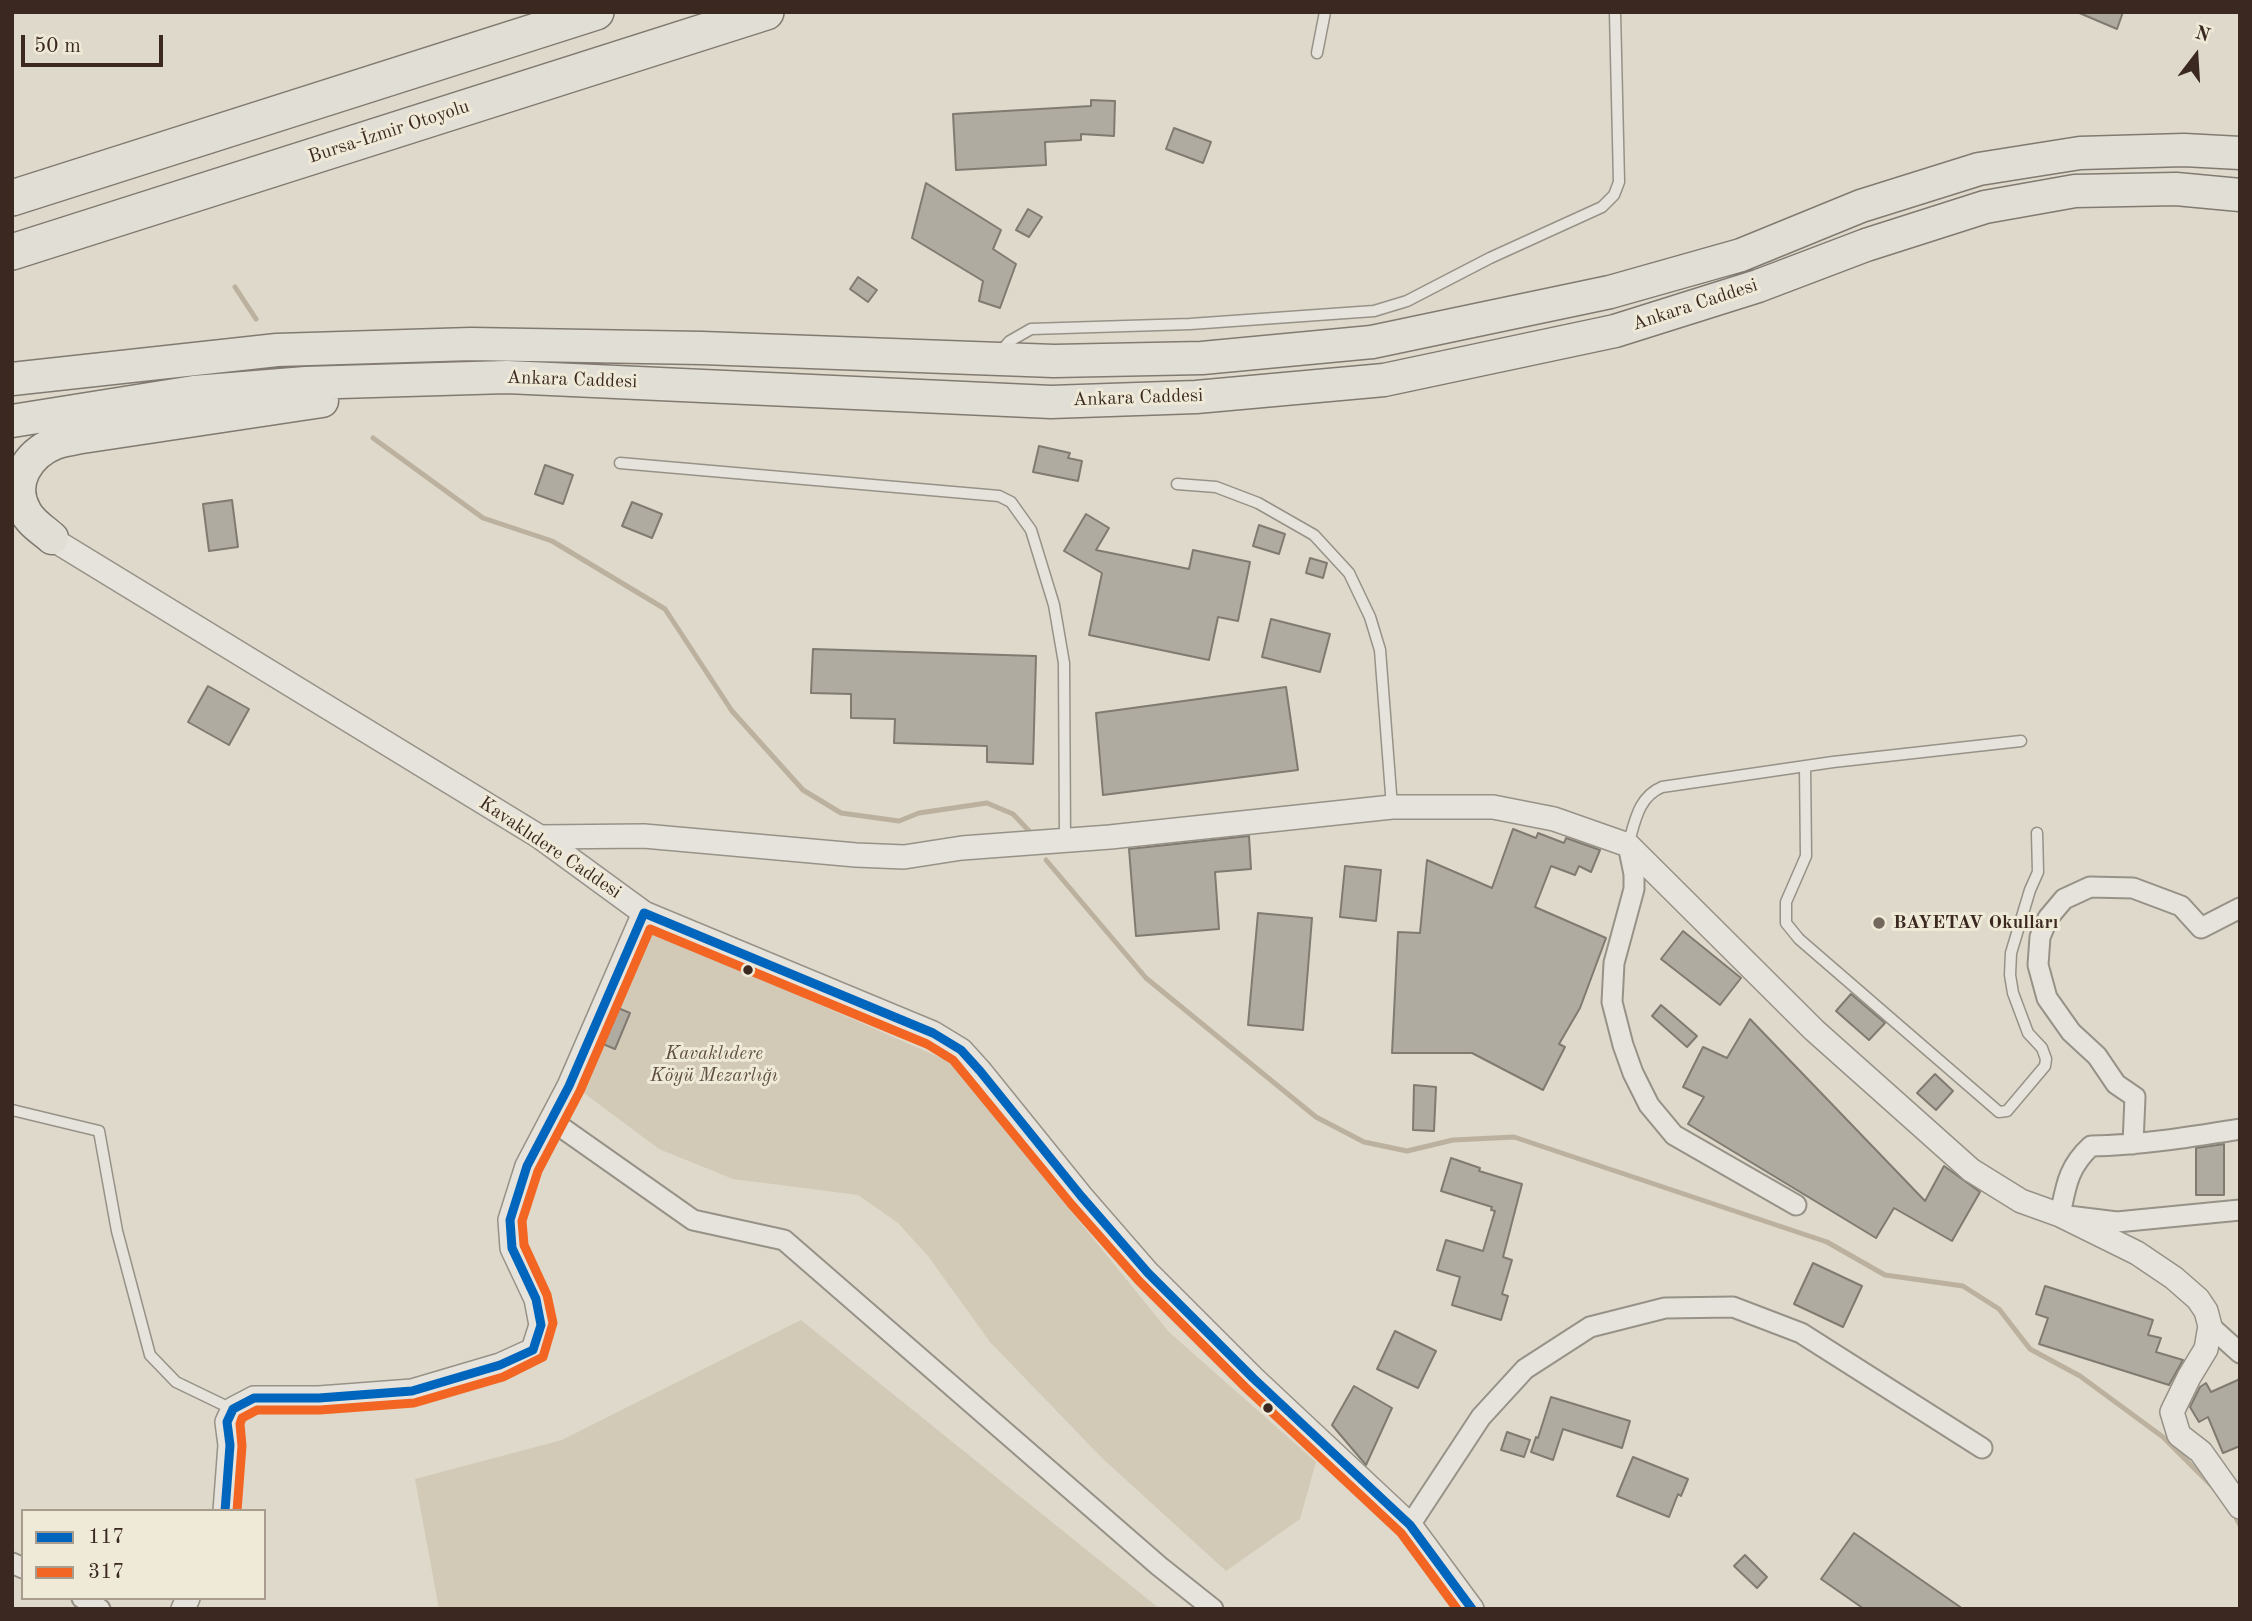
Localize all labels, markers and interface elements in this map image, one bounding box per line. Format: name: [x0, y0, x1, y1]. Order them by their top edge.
scale bar: [24, 21, 166, 65]
north arrow: [2161, 21, 2231, 91]
text: N: [2193, 24, 2212, 47]
text: 50 m: [34, 36, 81, 57]
street label: Bursa-İzmir Otoyolu: [306, 95, 472, 169]
street label: Ankara Caddesi: [1629, 274, 1761, 336]
street label: Ankara Caddesi: [506, 366, 638, 394]
street label: Ankara Caddesi: [1072, 384, 1204, 412]
street label: Kavaklıdere Caddesi: [475, 792, 625, 904]
place label: BAYETAV Okulları: [1893, 912, 2058, 934]
marker: BAYETAV Okulları: [1871, 915, 1887, 931]
unlabelled marker: [741, 963, 755, 977]
park label: Kavaklıdere Köyü Mezarlığı: [650, 1043, 778, 1087]
unlabelled marker: [1261, 1401, 1275, 1415]
legend: [21, 1509, 266, 1600]
text: 117: [88, 1527, 125, 1548]
text: 317: [88, 1562, 125, 1583]

